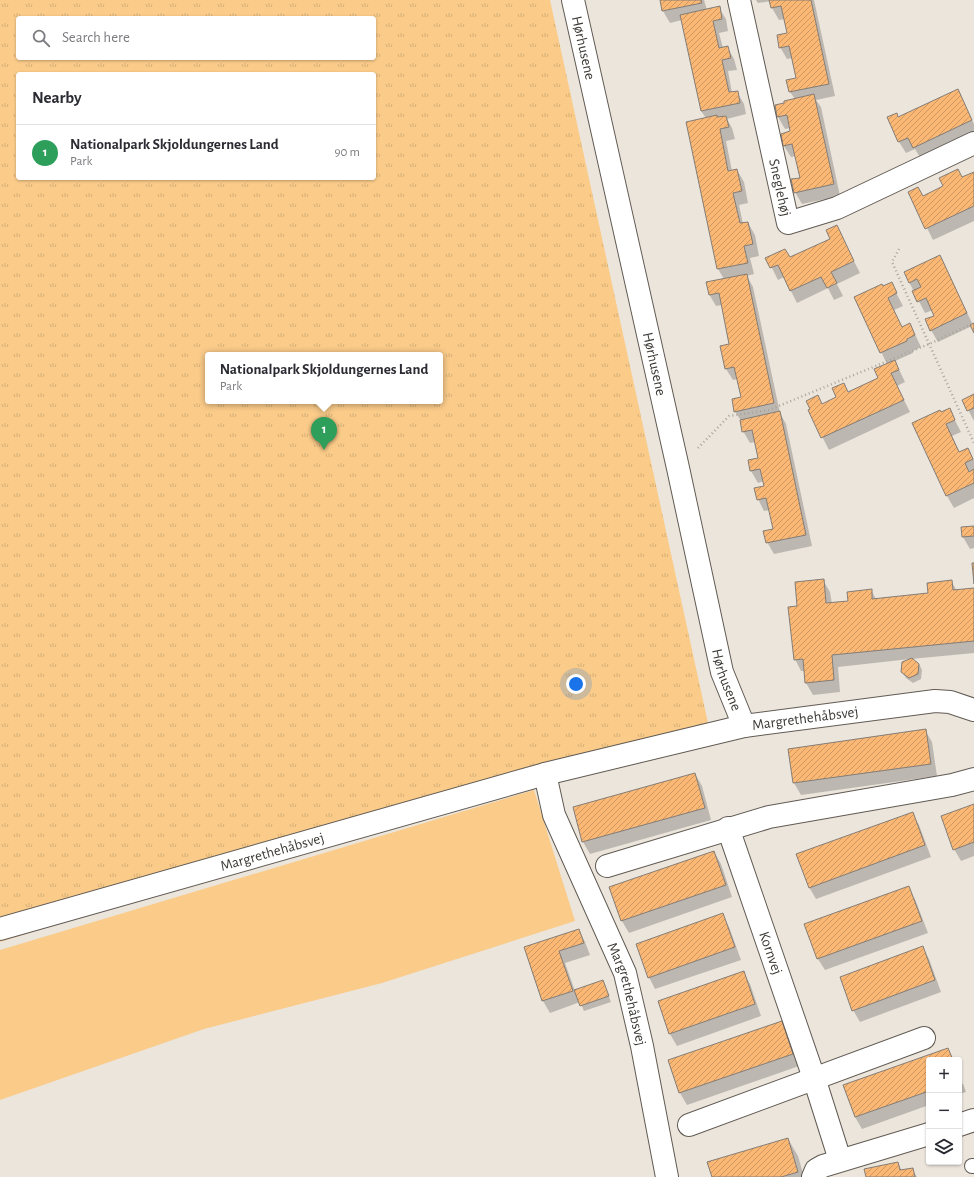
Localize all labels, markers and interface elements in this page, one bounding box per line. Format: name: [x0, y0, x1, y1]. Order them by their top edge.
street label: Hørhusene: [569, 15, 598, 81]
search box: [16, 16, 376, 60]
icon: search: [30, 27, 52, 49]
text: Search here: [62, 30, 130, 45]
text: Nearby: [32, 89, 82, 106]
text: Nationalpark Skjoldungernes Land: [70, 137, 279, 152]
text: 1: [43, 146, 47, 159]
text: 90 m: [334, 146, 360, 159]
text: Park: [70, 155, 92, 168]
street label: Sneglehøj: [766, 157, 793, 218]
street label: Hørhusene: [640, 331, 669, 397]
popup: [205, 352, 443, 404]
text: Nationalpark Skjoldungernes Land: [220, 362, 428, 377]
text: Park: [220, 380, 242, 393]
pin: 1: [311, 417, 337, 450]
street label: Hørhusene: [709, 647, 744, 713]
your location: [566, 674, 586, 694]
street label: Margrethehåbsvej: [751, 704, 859, 733]
street label: Margrethehåbsvej: [219, 830, 326, 874]
street label: Kornvej: [756, 930, 785, 976]
street label: Margrethehåbsvej: [604, 940, 649, 1047]
map controls: [926, 1057, 962, 1165]
button: +: [926, 1057, 962, 1093]
button: −: [926, 1093, 962, 1129]
button: layers: [926, 1129, 962, 1165]

